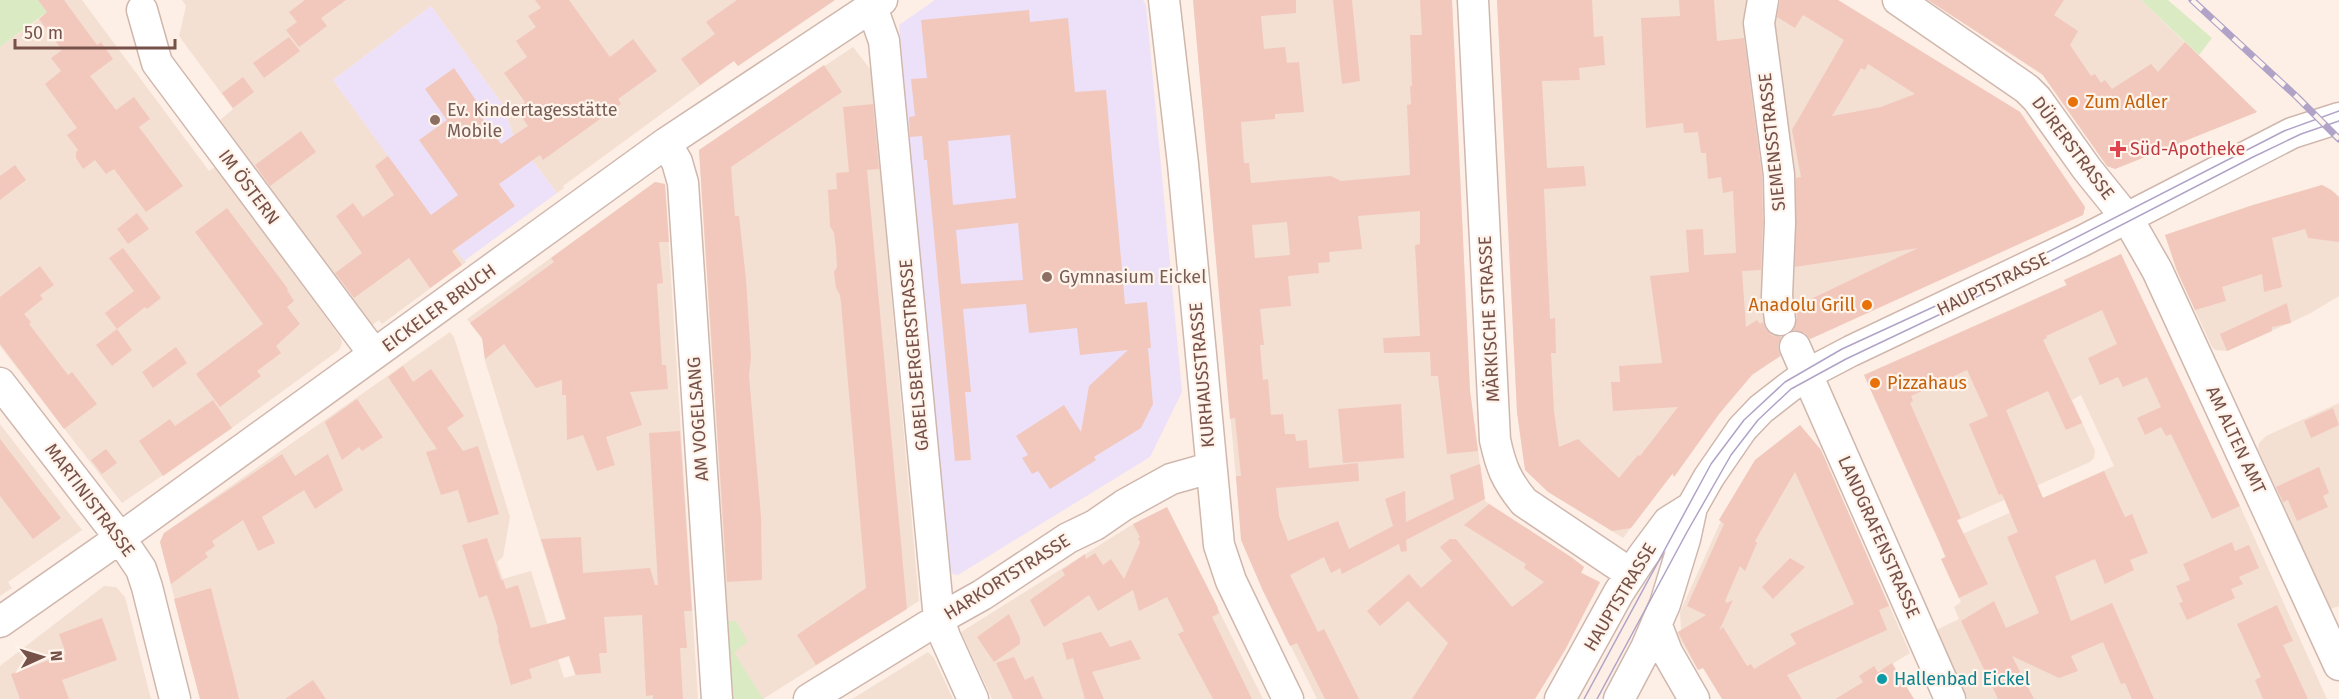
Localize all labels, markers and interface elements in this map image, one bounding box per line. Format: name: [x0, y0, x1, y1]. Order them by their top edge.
scale bar: [15, 12, 176, 50]
text: 50 m: [24, 22, 63, 44]
street label: SIEMENSSTRASSE: [1754, 72, 1790, 212]
place label: Zum Adler: [2085, 91, 2168, 113]
street label: DÜRERSTRASSE: [2027, 92, 2119, 204]
marker: Zum Adler: [2066, 95, 2080, 109]
place label: Ev. Kindertagesstätte Mobile: [447, 99, 617, 142]
marker: Ev. Kindertagesstätte Mobile: [428, 113, 442, 127]
place label: Süd-Apotheke: [2130, 138, 2245, 160]
marker: Süd-Apotheke: [2111, 142, 2125, 156]
street label: IM ÖSTERN: [214, 145, 284, 229]
street label: MÄRKISCHE STRASSE: [1474, 235, 1504, 403]
street label: HAUPTSTRASSE: [1933, 247, 2053, 321]
street label: GABELSBERGERSTRASSE: [895, 258, 933, 452]
street label: EICKELER BRUCH: [378, 259, 500, 357]
place label: Gymnasium Eickel: [1059, 266, 1206, 288]
marker: Gymnasium Eickel: [1040, 270, 1054, 284]
place label: Anadolu Grill: [1749, 294, 1855, 316]
marker: Anadolu Grill: [1860, 298, 1874, 312]
street label: KURHAUSSTRASSE: [1185, 301, 1219, 449]
street label: AM VOGELSANG: [683, 356, 713, 482]
place label: Pizzahaus: [1887, 372, 1967, 394]
marker: Pizzahaus: [1868, 376, 1882, 390]
street label: AM ALTEN AMT: [2201, 383, 2271, 498]
street label: MARTINISTRASSE: [40, 439, 140, 561]
street label: LANDGRAFENSTRASSE: [1833, 452, 1925, 622]
street label: HARKORTSTRASSE: [940, 529, 1074, 625]
street label: HAUPTSTRASSE: [1579, 539, 1661, 655]
north arrow: [12, 627, 72, 687]
text: N: [47, 650, 66, 662]
place label: Hallenbad Eickel: [1894, 668, 2030, 690]
marker: Hallenbad Eickel: [1875, 672, 1889, 686]

